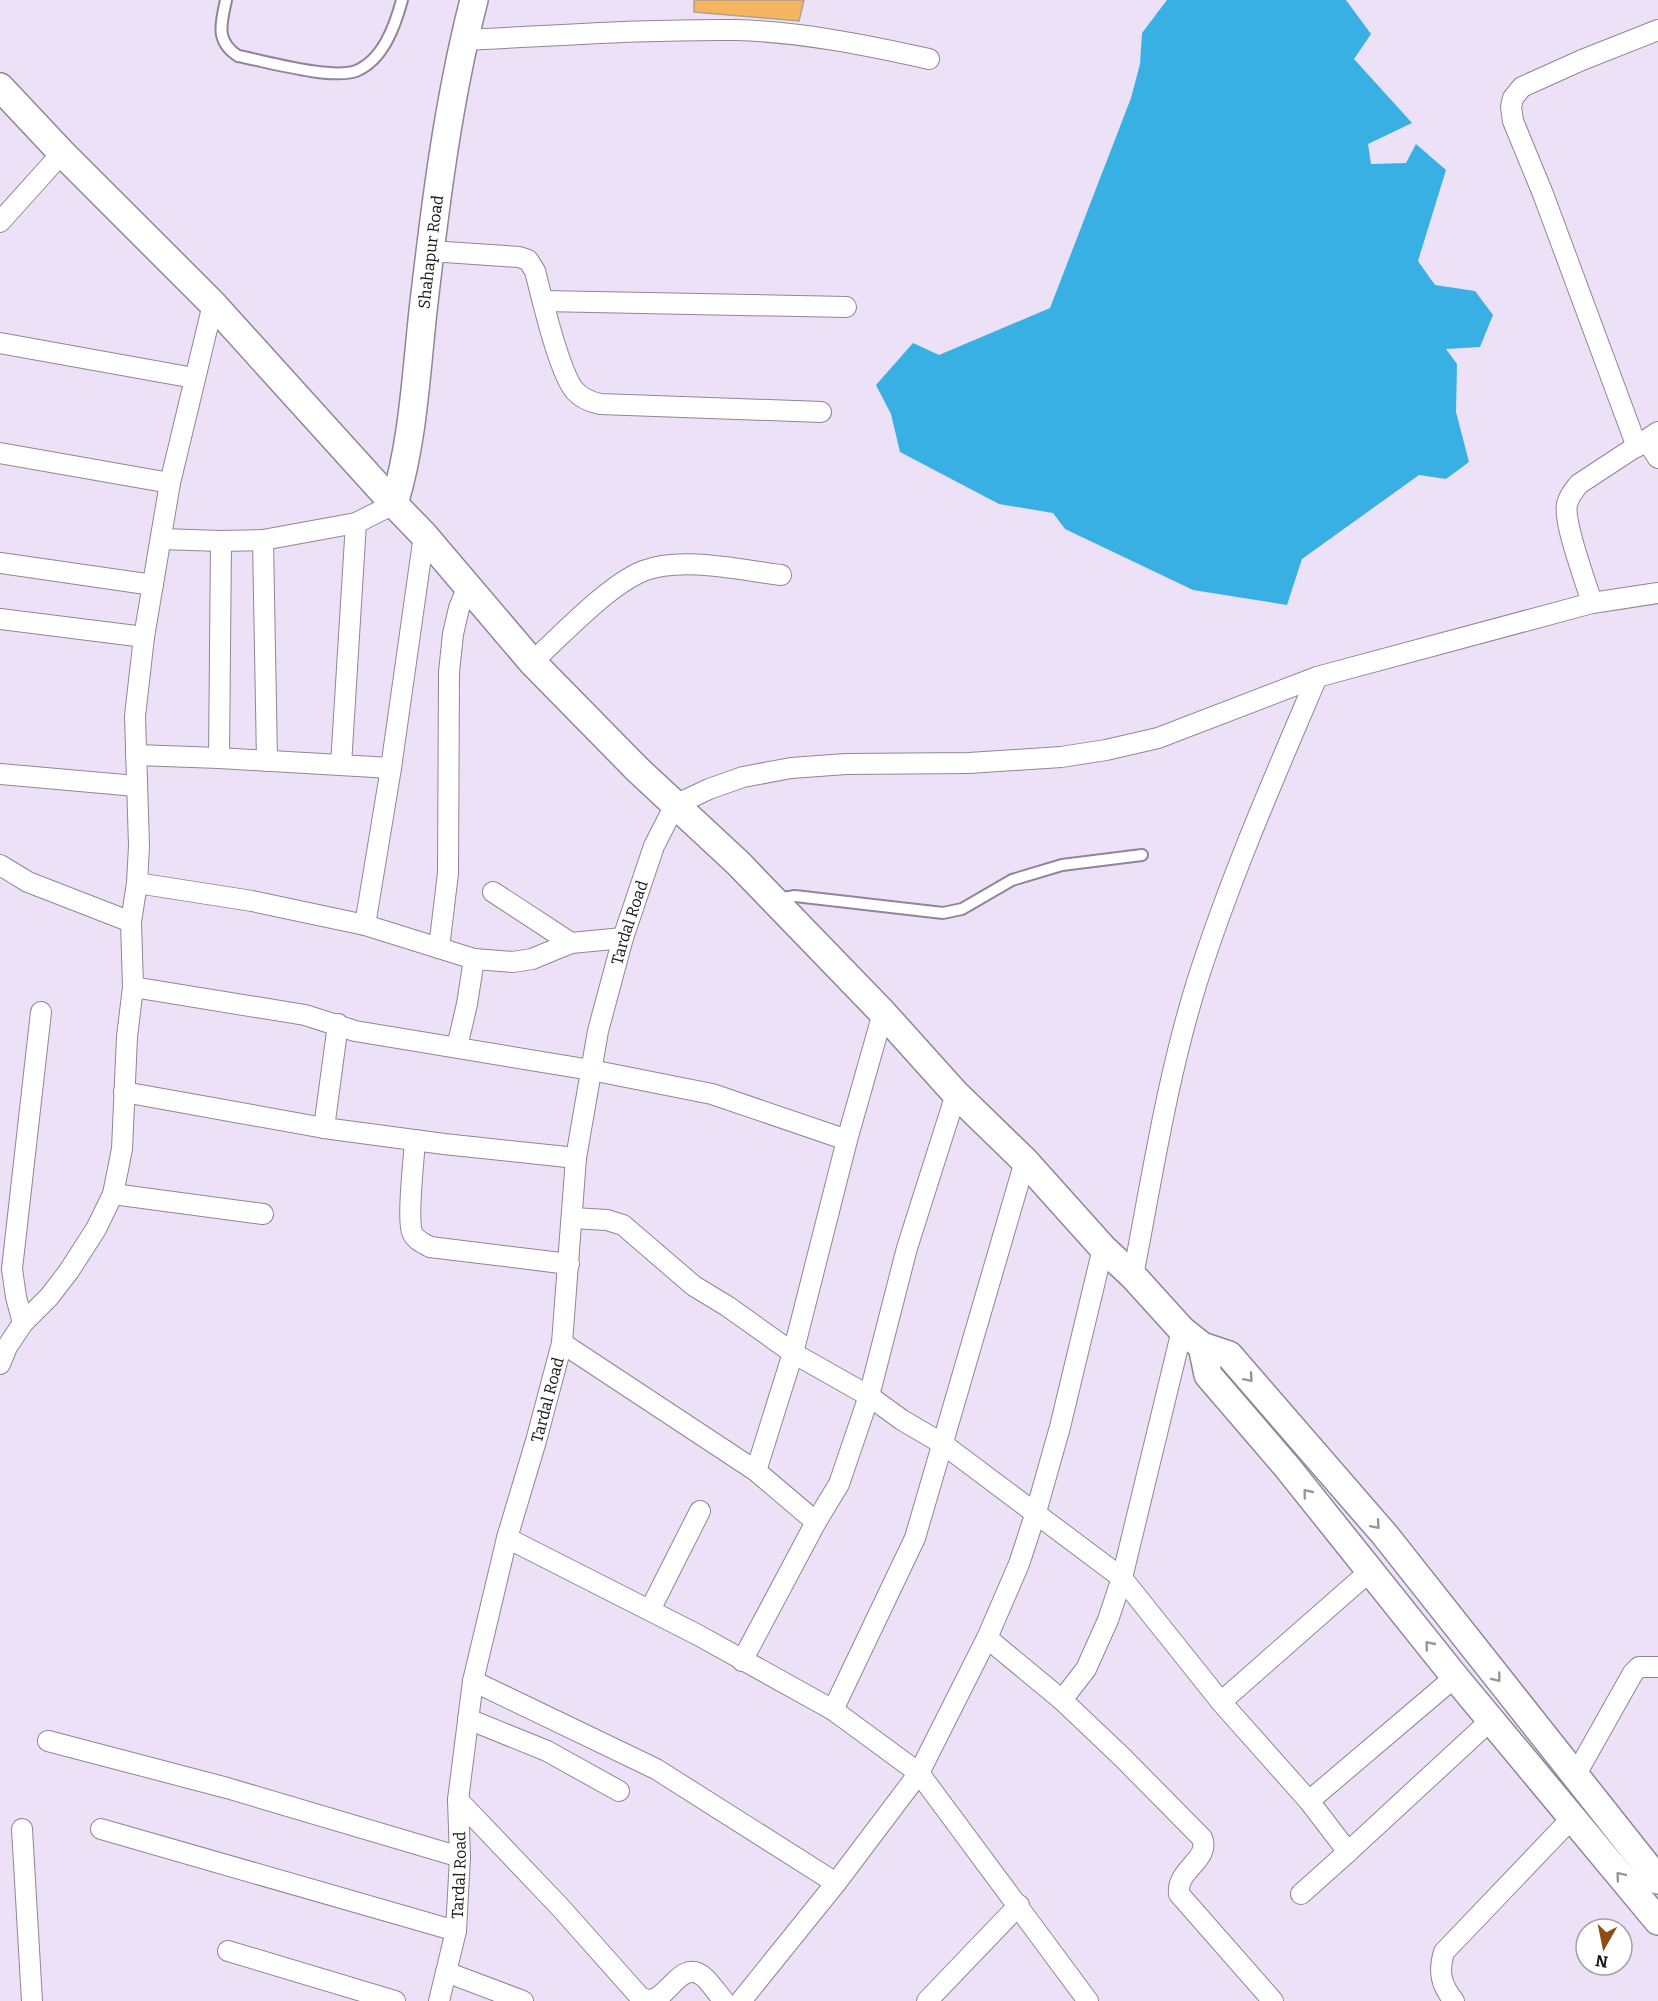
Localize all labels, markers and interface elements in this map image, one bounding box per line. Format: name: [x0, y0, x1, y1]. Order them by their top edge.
street label: Shahapur Road: [414, 193, 447, 310]
street label: Tardal Road: [607, 878, 652, 967]
street label: Tardal Road: [527, 1355, 568, 1445]
one-way arrow: [1242, 1371, 1253, 1381]
one-way arrow: [1304, 1489, 1315, 1500]
one-way arrow: [1369, 1518, 1380, 1529]
one-way arrow: [1426, 1641, 1437, 1652]
one-way arrow: [1490, 1671, 1501, 1682]
street label: Tardal Road: [448, 1831, 470, 1919]
one-way arrow: [1617, 1872, 1628, 1883]
north arrow: [1574, 1917, 1634, 1977]
text: N: [1594, 1951, 1609, 1972]

